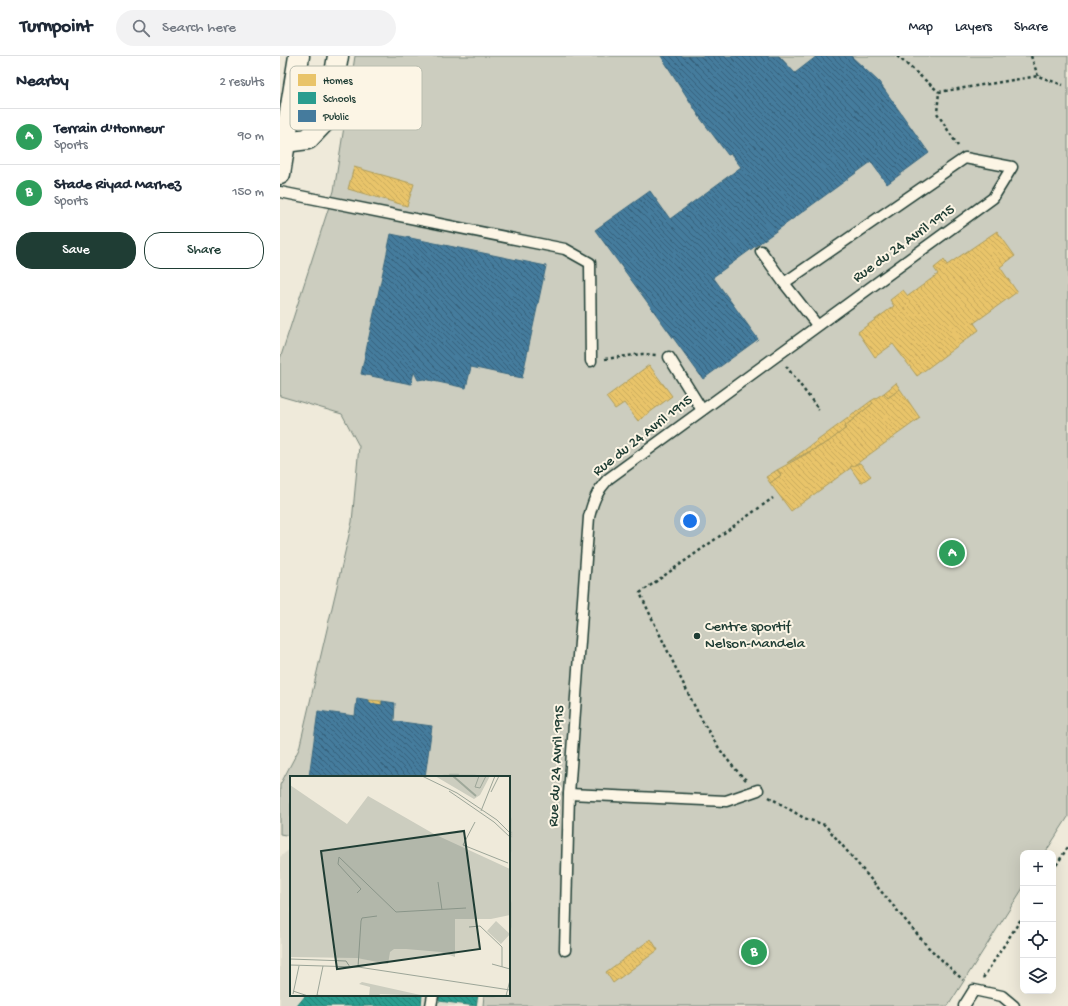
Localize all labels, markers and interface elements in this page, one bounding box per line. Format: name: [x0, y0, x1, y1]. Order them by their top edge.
search box: [116, 10, 396, 46]
text: Turnpoint: [20, 16, 92, 39]
icon: search: [130, 17, 152, 39]
text: Search here: [162, 19, 236, 37]
text: Map: [909, 19, 933, 36]
text: Layers: [955, 19, 992, 36]
text: Share: [1014, 19, 1048, 36]
legend: [290, 66, 422, 130]
text: Nearby: [16, 72, 69, 92]
text: 2 results: [219, 75, 264, 90]
text: Homes: [323, 76, 353, 88]
text: Schools: [323, 94, 357, 106]
text: Public: [322, 112, 350, 124]
text: Terrain d'Honneur: [54, 120, 164, 138]
text: A: [25, 129, 33, 144]
text: 90 m: [238, 129, 264, 144]
text: Sports: [54, 138, 88, 153]
text: Stade Riyad Marhez: [54, 176, 181, 194]
text: B: [26, 185, 32, 200]
text: 150 m: [232, 185, 264, 200]
text: Sports: [54, 194, 88, 209]
street label: Rue du 24 Avril 1915: [849, 201, 959, 287]
button: Save: [16, 232, 136, 269]
button: Share: [144, 232, 264, 269]
street label: Rue du 24 Avril 1915: [589, 391, 697, 481]
your location: [680, 511, 700, 531]
pin: A: [939, 538, 965, 568]
place label: Centre sportif Nelson-Mandela: [705, 618, 806, 653]
marker: Centre sportif Nelson-Mandela: [692, 631, 702, 641]
street label: Rue du 24 Avril 1915: [545, 705, 569, 827]
inset map: [290, 776, 510, 996]
map controls: [1020, 850, 1056, 994]
button: +: [1020, 850, 1056, 886]
button: −: [1020, 886, 1056, 922]
button: locate: [1020, 922, 1056, 958]
pin: B: [741, 937, 767, 967]
button: layers: [1020, 958, 1056, 994]

